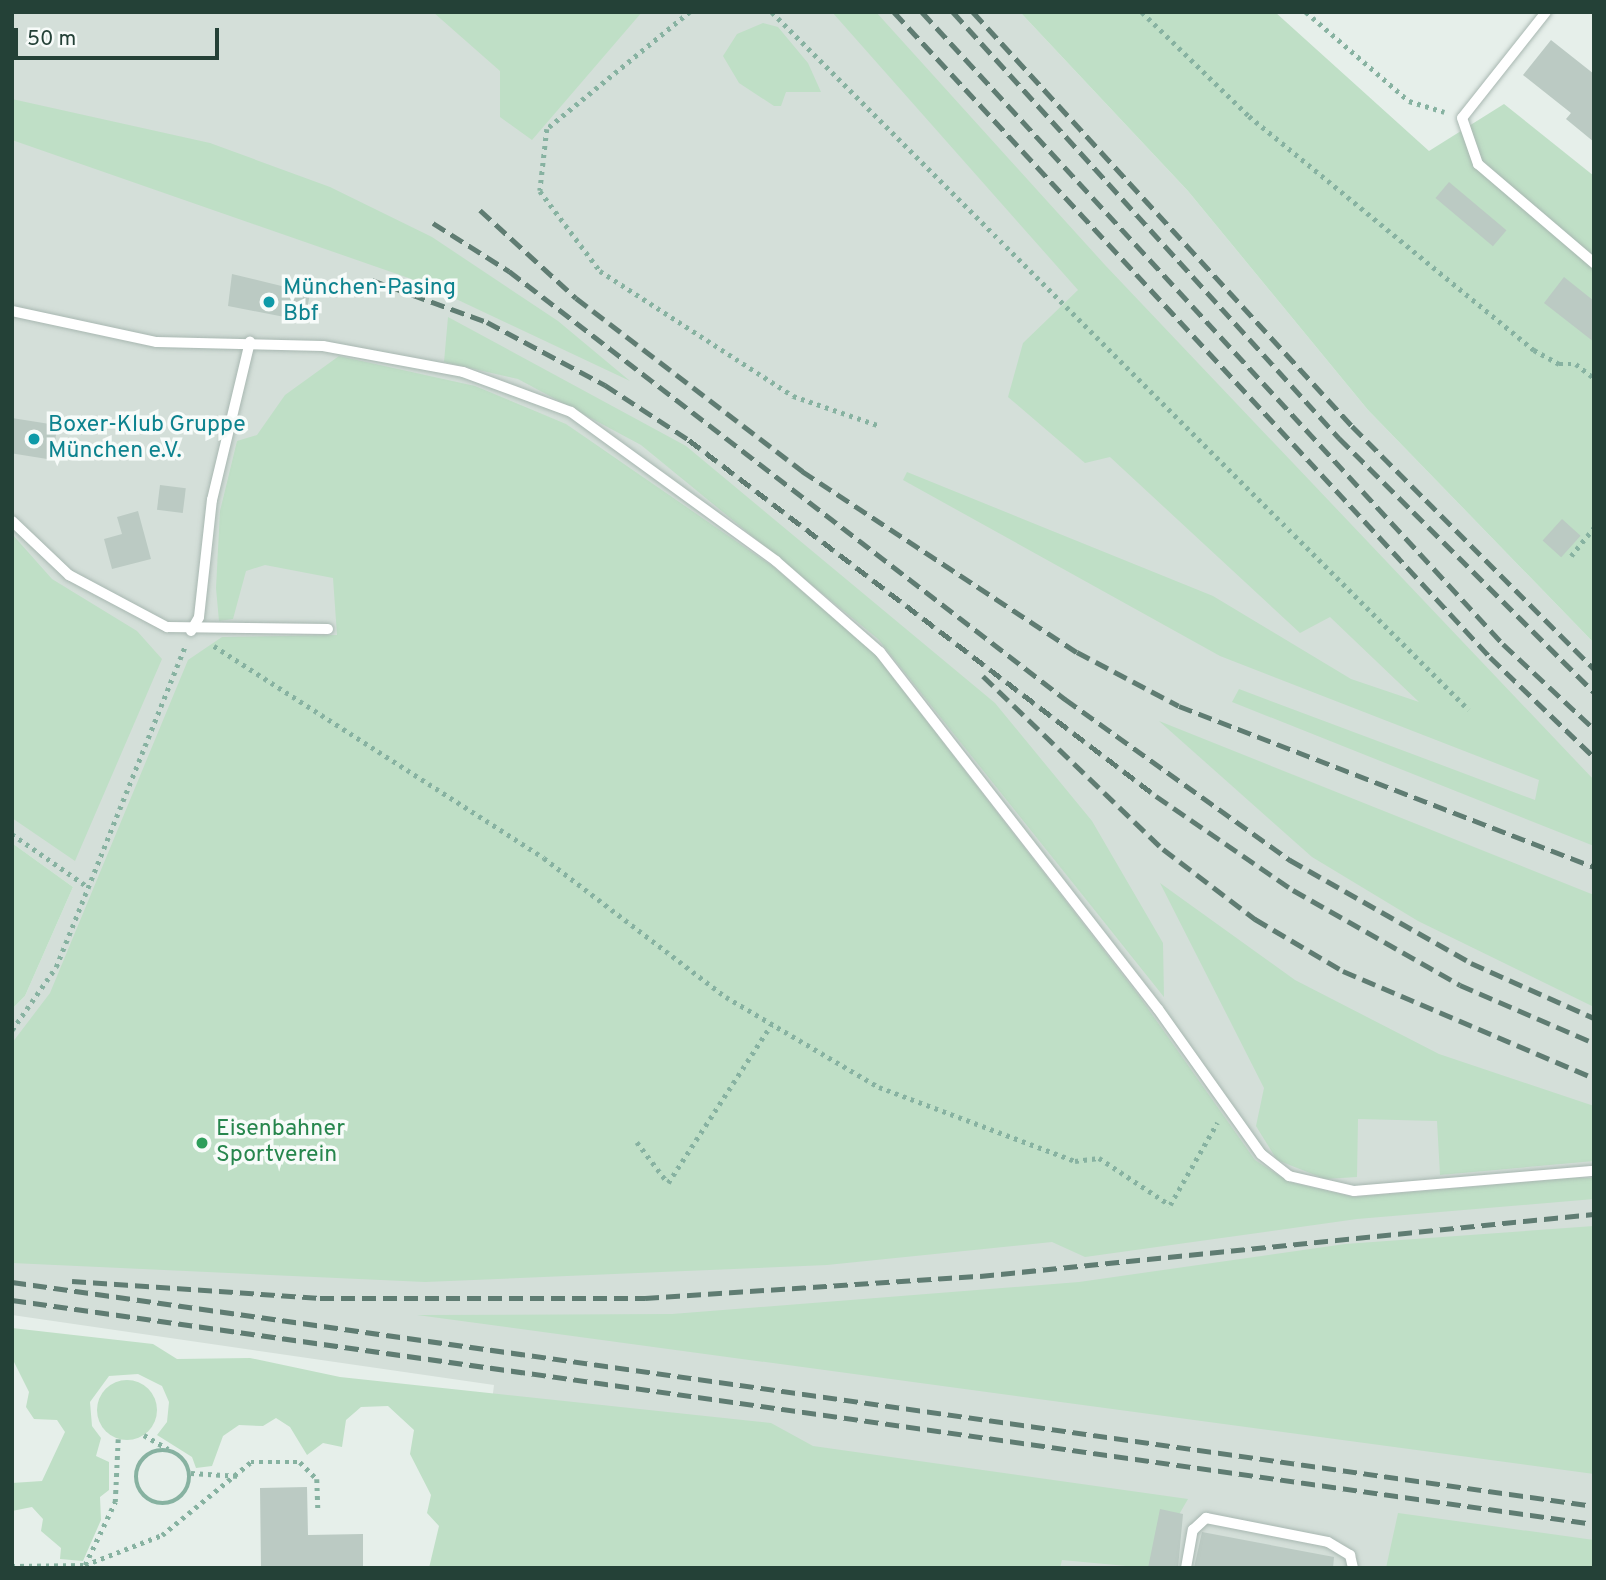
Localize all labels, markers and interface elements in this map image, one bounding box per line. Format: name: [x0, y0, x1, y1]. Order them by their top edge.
scale bar: [18, 14, 222, 58]
text: 50 m: [27, 26, 76, 53]
place label: München-Pasing Bbf: [283, 275, 456, 329]
marker: München-Pasing Bbf: [261, 294, 277, 310]
place label: Boxer-Klub Gruppe München e.V.: [48, 412, 246, 466]
marker: Boxer-Klub Gruppe München e.V.: [26, 431, 42, 447]
place label: Eisenbahner Sportverein: [216, 1116, 345, 1170]
marker: Eisenbahner Sportverein: [194, 1135, 210, 1151]

